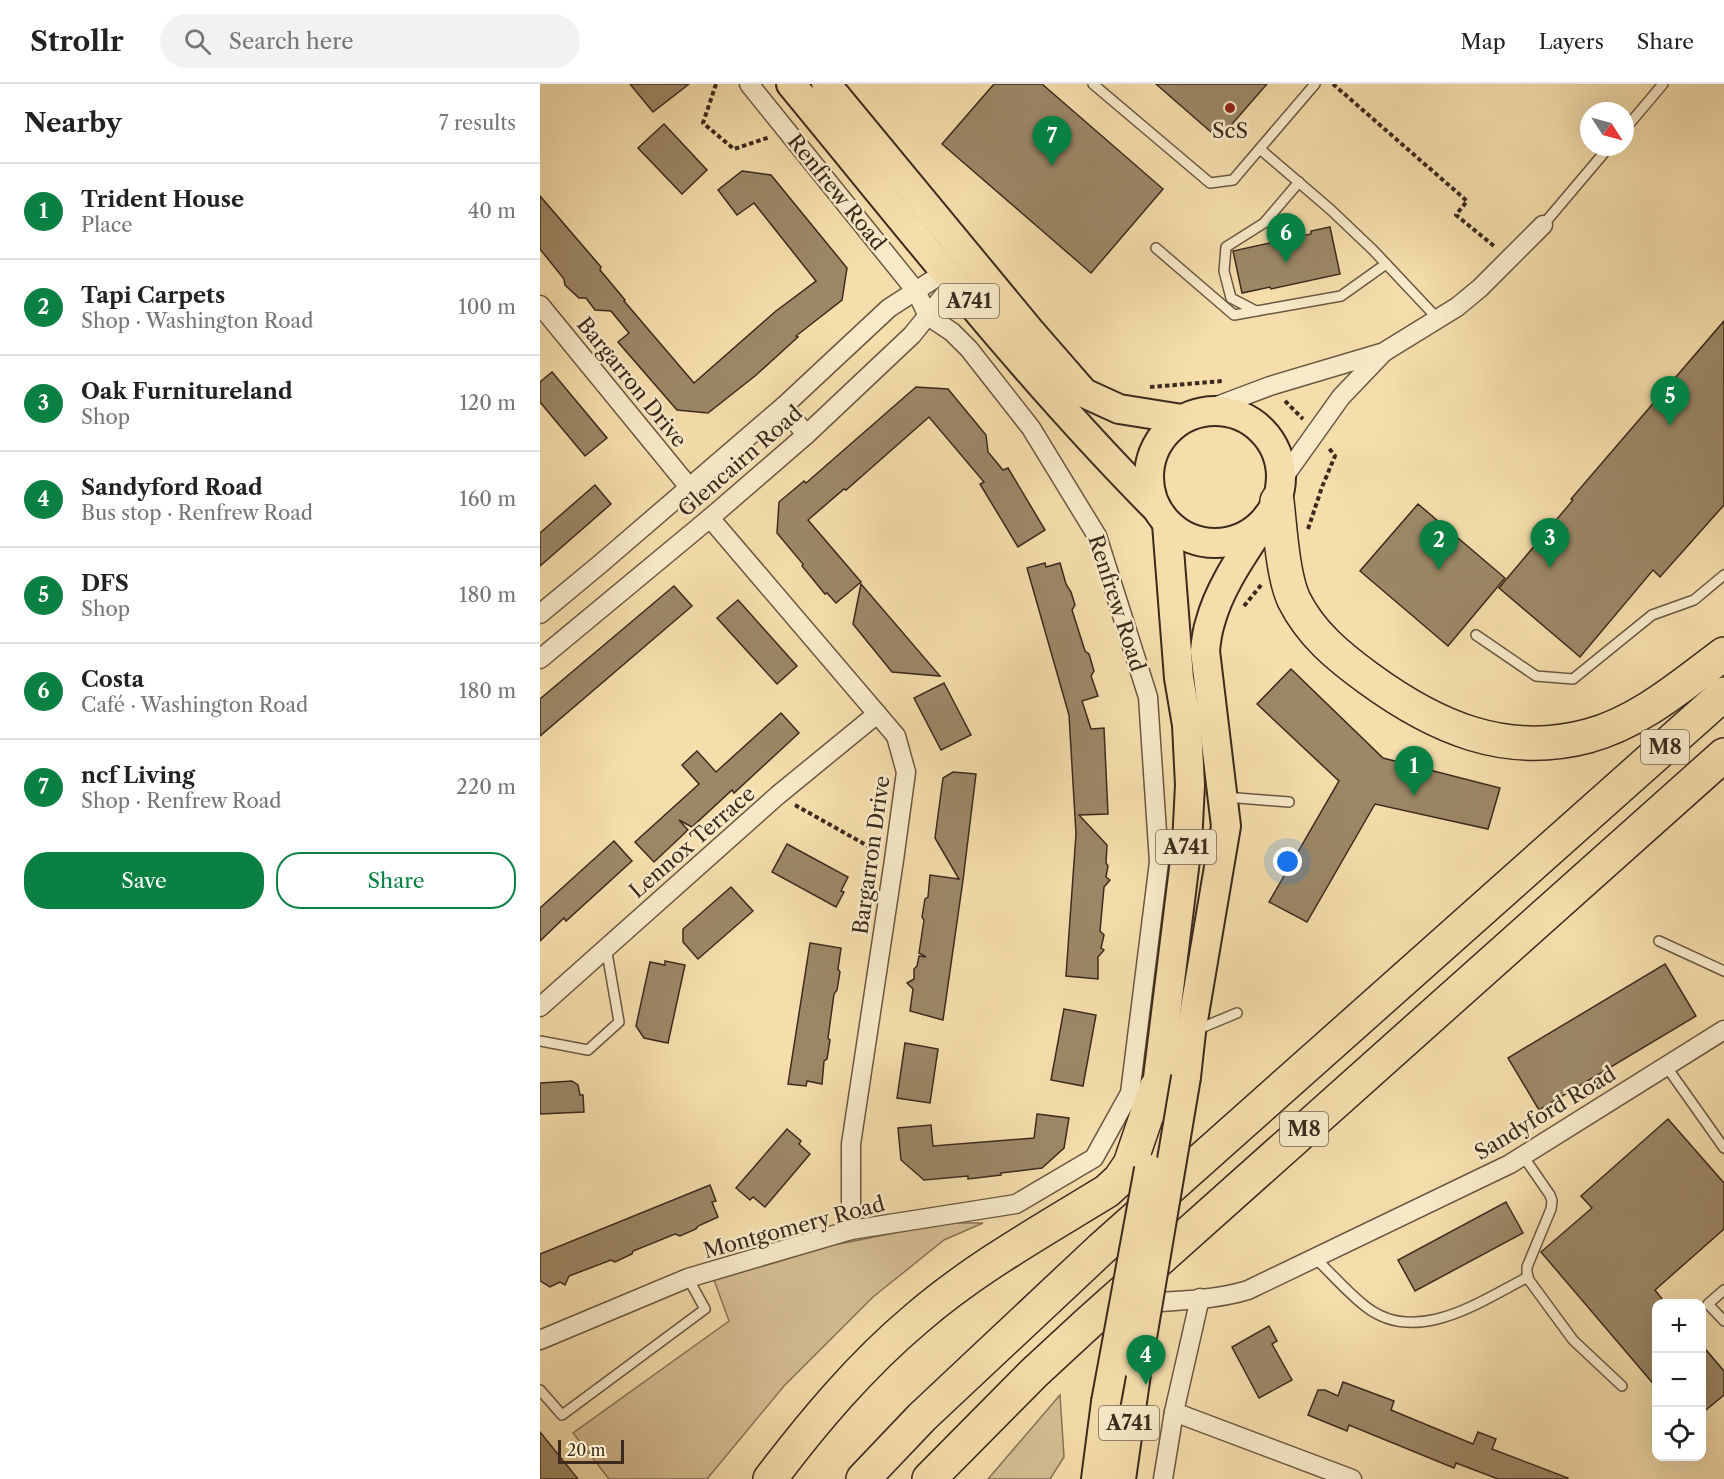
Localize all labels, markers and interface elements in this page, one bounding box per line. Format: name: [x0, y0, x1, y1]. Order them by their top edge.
search box: [160, 14, 580, 68]
text: Strollr: [30, 24, 124, 58]
icon: search: [181, 25, 214, 58]
text: Search here: [229, 28, 353, 55]
text: Map: [1461, 29, 1506, 54]
text: Layers: [1539, 29, 1604, 54]
text: Share: [1637, 29, 1694, 54]
marker: ScS: [1223, 101, 1237, 115]
north arrow: [1580, 102, 1634, 156]
text: Nearby: [24, 107, 122, 139]
text: 7 results: [439, 111, 516, 135]
pin: 7: [1032, 116, 1072, 166]
place label: ScS: [1212, 118, 1248, 143]
street label: Renfrew Road: [783, 129, 891, 255]
text: Trident House: [81, 186, 244, 213]
text: 1: [39, 199, 48, 223]
text: 40 m: [468, 199, 516, 223]
text: Place: [81, 213, 132, 237]
pin: 6: [1266, 214, 1306, 263]
text: Tapi Carpets: [81, 282, 225, 309]
road number: A741: [939, 284, 999, 318]
text: 2: [38, 295, 49, 319]
text: 100 m: [458, 295, 516, 319]
text: Shop · Washington Road: [81, 309, 313, 333]
street label: Bargarron Drive: [572, 312, 692, 452]
pin: 5: [1650, 376, 1690, 426]
text: Oak Furnitureland: [81, 378, 293, 405]
text: 3: [38, 391, 49, 415]
text: 120 m: [459, 391, 516, 415]
street label: Glencairn Road: [673, 400, 807, 522]
text: Shop: [81, 405, 130, 429]
text: Sandyford Road: [81, 474, 263, 501]
text: 4: [38, 487, 49, 511]
text: 160 m: [459, 487, 516, 511]
text: Bus stop · Renfrew Road: [81, 501, 313, 525]
pin: 3: [1530, 518, 1570, 568]
pin: 2: [1420, 520, 1458, 570]
street label: Renfrew Road: [1083, 532, 1151, 675]
text: DFS: [81, 570, 129, 597]
text: 5: [38, 583, 49, 607]
text: 180 m: [459, 583, 516, 607]
text: Shop: [81, 597, 130, 621]
text: Costa: [81, 666, 144, 693]
text: 6: [38, 679, 49, 703]
text: 180 m: [459, 679, 516, 703]
text: Café · Washington Road: [81, 693, 308, 717]
road number: M8: [1641, 730, 1689, 764]
pin: 1: [1394, 746, 1434, 796]
text: ncf Living: [81, 762, 195, 789]
street label: Bargarron Drive: [847, 774, 895, 936]
text: 7: [38, 775, 49, 799]
text: 220 m: [456, 775, 516, 799]
street label: Lennox Terrace: [624, 781, 760, 903]
text: Shop · Renfrew Road: [81, 789, 282, 813]
road number: A741: [1156, 830, 1216, 864]
your location: [1273, 847, 1302, 876]
button: Save: [24, 852, 264, 909]
button: Share: [276, 852, 516, 909]
street label: Sandyford Road: [1470, 1061, 1620, 1165]
road number: M8: [1280, 1112, 1328, 1146]
street label: Montgomery Road: [701, 1191, 888, 1263]
map controls: [1652, 1299, 1706, 1461]
button: +: [1652, 1299, 1706, 1353]
pin: 4: [1126, 1336, 1166, 1385]
button: −: [1652, 1353, 1706, 1407]
road number: A741: [1099, 1406, 1159, 1440]
button: locate: [1652, 1407, 1706, 1461]
scale bar: [558, 1437, 624, 1464]
text: 20 m: [567, 1440, 606, 1460]

